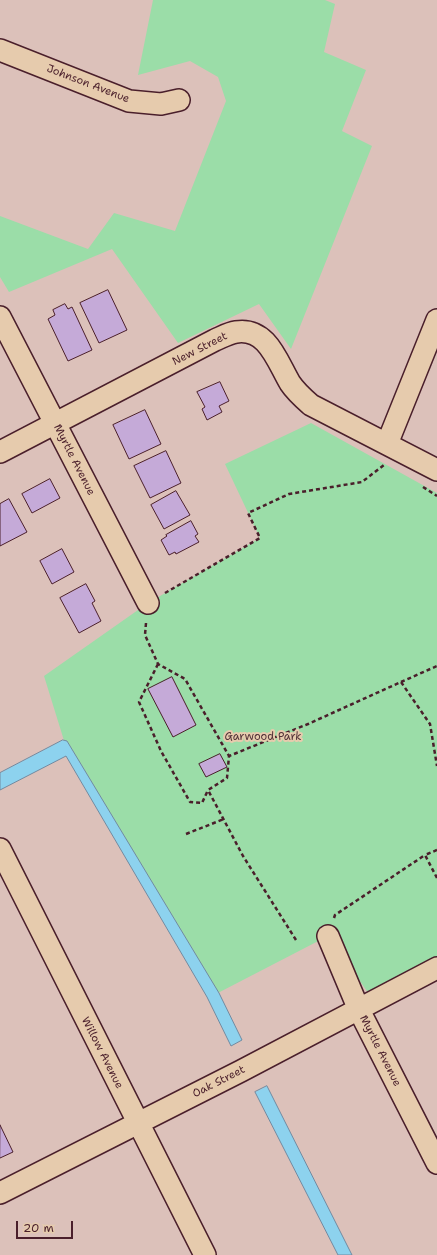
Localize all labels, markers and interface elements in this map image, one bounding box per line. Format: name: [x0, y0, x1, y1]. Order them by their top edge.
street label: Johnson Avenue: [45, 62, 131, 106]
street label: New Street: [170, 330, 230, 368]
street label: Myrtle Avenue: [50, 422, 98, 498]
park label: Garwood Park: [224, 730, 302, 744]
street label: Myrtle Avenue: [356, 1013, 404, 1089]
street label: Willow Avenue: [78, 1015, 126, 1091]
street label: Oak Street: [191, 1063, 247, 1101]
scale bar: [18, 1213, 75, 1239]
text: 20 m: [23, 1220, 54, 1236]

